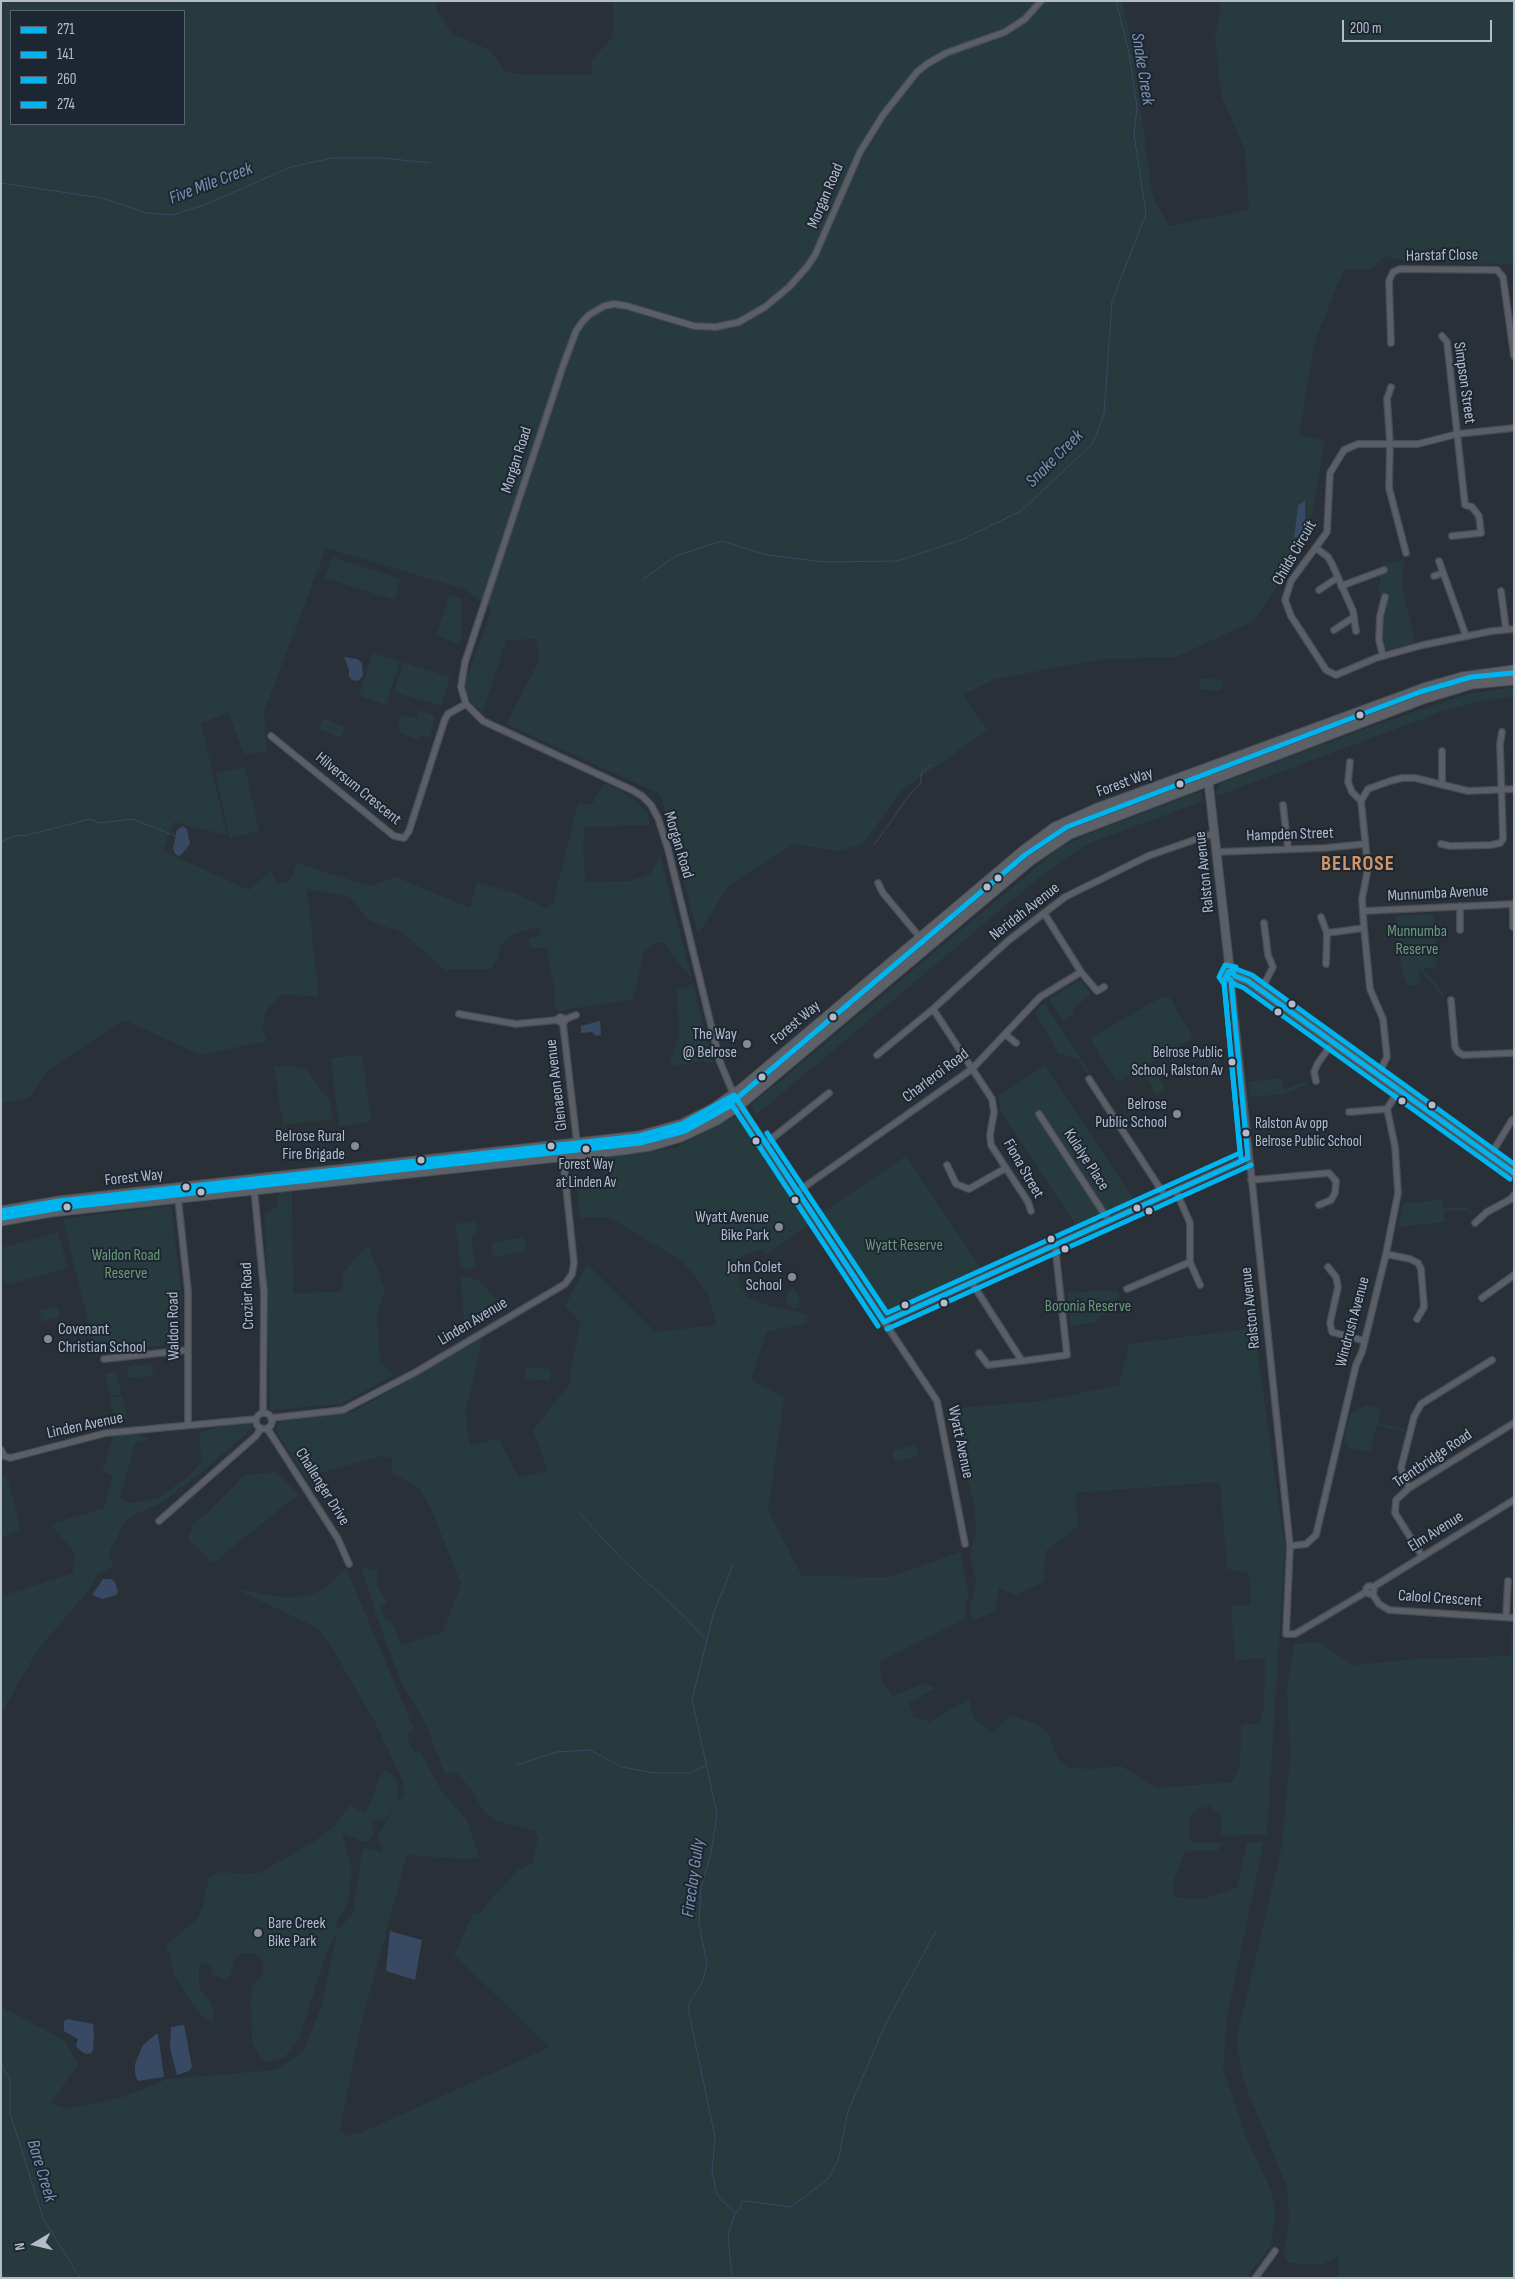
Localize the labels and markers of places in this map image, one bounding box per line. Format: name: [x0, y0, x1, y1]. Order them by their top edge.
unlabelled marker: [1355, 710, 1365, 720]
unlabelled marker: [1175, 779, 1185, 789]
unlabelled marker: [993, 873, 1003, 883]
unlabelled marker: [982, 882, 992, 892]
unlabelled marker: [1287, 999, 1297, 1009]
unlabelled marker: [1273, 1007, 1283, 1017]
unlabelled marker: [828, 1012, 838, 1022]
place label: The Way @ Belrose: [683, 1025, 737, 1063]
marker: The Way @ Belrose: [741, 1038, 753, 1050]
place label: Belrose Public School, Ralston Av: [1131, 1044, 1223, 1079]
marker: Belrose Public School, Ralston Av: [1227, 1057, 1237, 1067]
unlabelled marker: [757, 1072, 767, 1082]
place label: Belrose Public School: [1095, 1095, 1167, 1133]
unlabelled marker: [1397, 1096, 1407, 1106]
unlabelled marker: [1427, 1100, 1437, 1110]
marker: Belrose Public School: [1171, 1108, 1183, 1120]
place label: Ralston Av opp Belrose Public School: [1255, 1115, 1362, 1150]
place label: Belrose Rural Fire Brigade: [275, 1127, 345, 1165]
marker: Ralston Av opp Belrose Public School: [1241, 1128, 1251, 1138]
unlabelled marker: [751, 1136, 761, 1146]
marker: Belrose Rural Fire Brigade: [349, 1140, 361, 1152]
unlabelled marker: [546, 1141, 556, 1151]
marker: Forest Way at Linden Av: [581, 1144, 591, 1154]
unlabelled marker: [416, 1155, 426, 1165]
place label: Forest Way at Linden Av: [556, 1156, 616, 1191]
unlabelled marker: [181, 1182, 191, 1192]
unlabelled marker: [196, 1187, 206, 1197]
unlabelled marker: [790, 1195, 800, 1205]
unlabelled marker: [62, 1202, 72, 1212]
unlabelled marker: [1132, 1203, 1142, 1213]
unlabelled marker: [1144, 1206, 1154, 1216]
place label: Wyatt Avenue Bike Park: [695, 1208, 769, 1246]
marker: Wyatt Avenue Bike Park: [773, 1221, 785, 1233]
unlabelled marker: [1046, 1234, 1056, 1244]
unlabelled marker: [1060, 1244, 1070, 1254]
place label: John Colet School: [727, 1258, 782, 1296]
marker: John Colet School: [786, 1271, 798, 1283]
unlabelled marker: [939, 1298, 949, 1308]
unlabelled marker: [900, 1300, 910, 1310]
place label: Covenant Christian School: [58, 1320, 146, 1358]
marker: Covenant Christian School: [42, 1333, 54, 1345]
place label: Bare Creek Bike Park: [268, 1914, 326, 1952]
marker: Bare Creek Bike Park: [252, 1927, 264, 1939]

